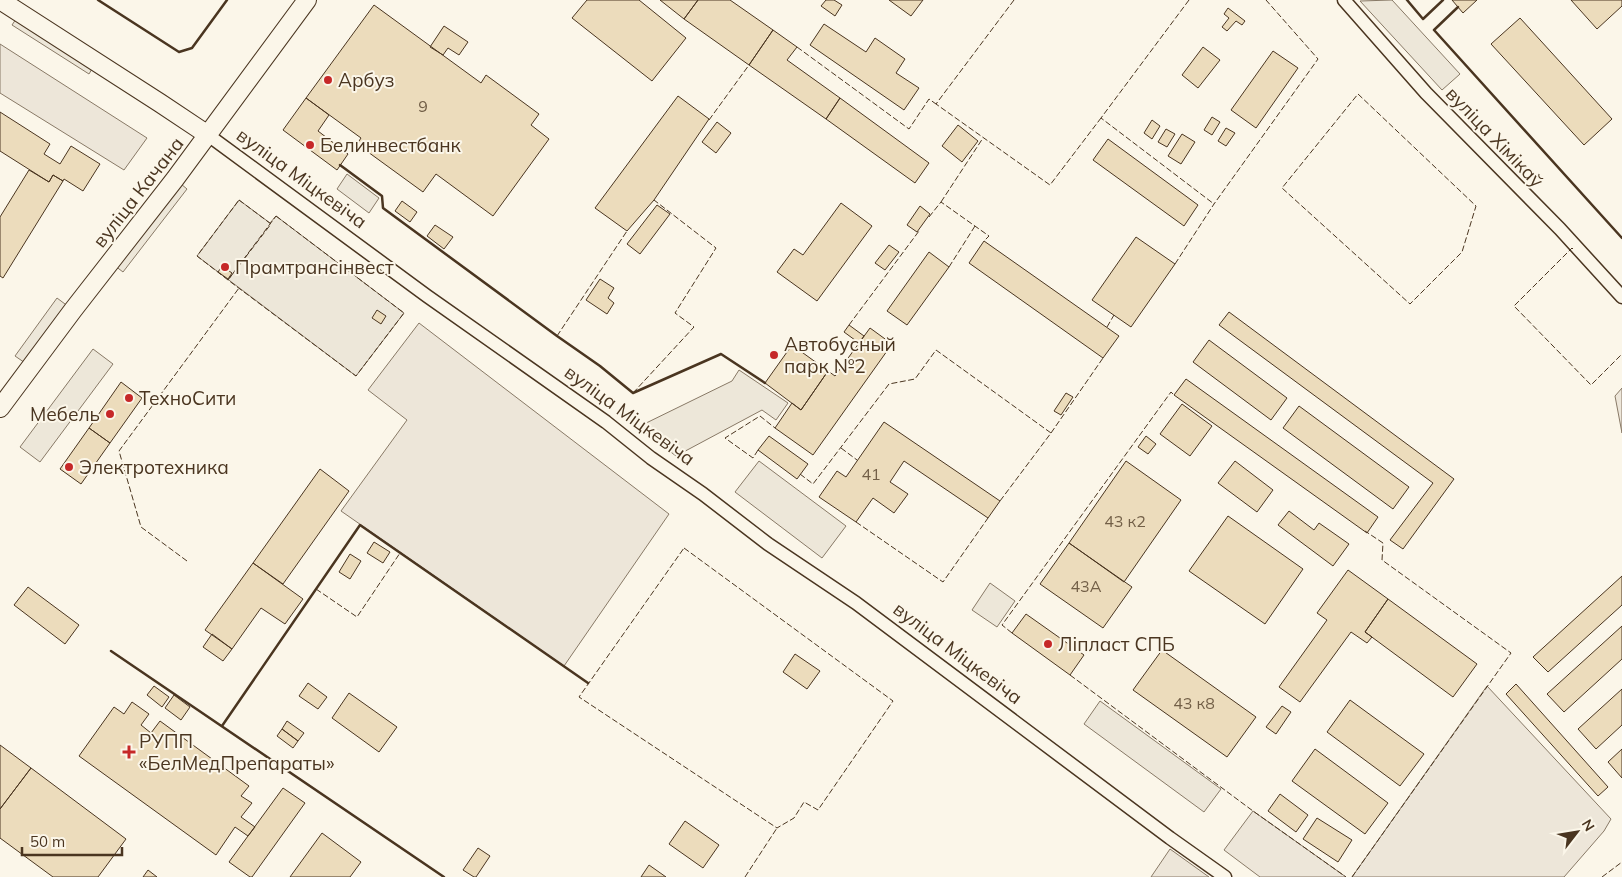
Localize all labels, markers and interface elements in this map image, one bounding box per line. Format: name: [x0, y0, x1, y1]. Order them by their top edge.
place label: Арбуз: [338, 68, 394, 92]
marker: Арбуз: [322, 74, 334, 86]
street label: вуліца Хімікаў: [1441, 82, 1549, 192]
house number: 9: [418, 96, 428, 116]
street label: вуліца Міцкевіча: [232, 123, 372, 233]
street label: вуліца Качана: [87, 132, 189, 252]
place label: Белинвестбанк: [320, 133, 462, 157]
marker: Белинвестбанк: [304, 139, 316, 151]
place label: Прамтрансінвест: [235, 255, 394, 279]
marker: Прамтрансінвест: [219, 261, 231, 273]
place label: Автобусный парк №2: [784, 332, 896, 378]
marker: Автобусный парк №2: [768, 349, 780, 361]
street label: вуліца Міцкевіча: [560, 360, 700, 470]
place label: ТехноСити: [139, 386, 236, 410]
marker: ТехноСити: [123, 392, 135, 404]
place label: Мебель: [30, 402, 100, 426]
marker: Мебель: [104, 408, 116, 420]
place label: Электротехника: [79, 455, 229, 479]
marker: Электротехника: [63, 461, 75, 473]
house number: 41: [861, 464, 881, 484]
house number: 43 к2: [1104, 511, 1146, 531]
house number: 43А: [1071, 576, 1102, 596]
street label: вуліца Міцкевіча: [889, 597, 1027, 709]
place label: Ліпласт СПБ: [1058, 632, 1175, 656]
marker: Ліпласт СПБ: [1042, 638, 1054, 650]
house number: 43 к8: [1173, 693, 1215, 713]
place label: РУПП «БелМедПрепараты»: [139, 729, 334, 775]
marker: РУПП «БелМедПрепараты»: [123, 746, 135, 758]
north arrow: [1552, 807, 1602, 857]
text: N: [1578, 816, 1599, 834]
scale bar: [22, 824, 122, 856]
text: 50 m: [30, 832, 65, 851]

